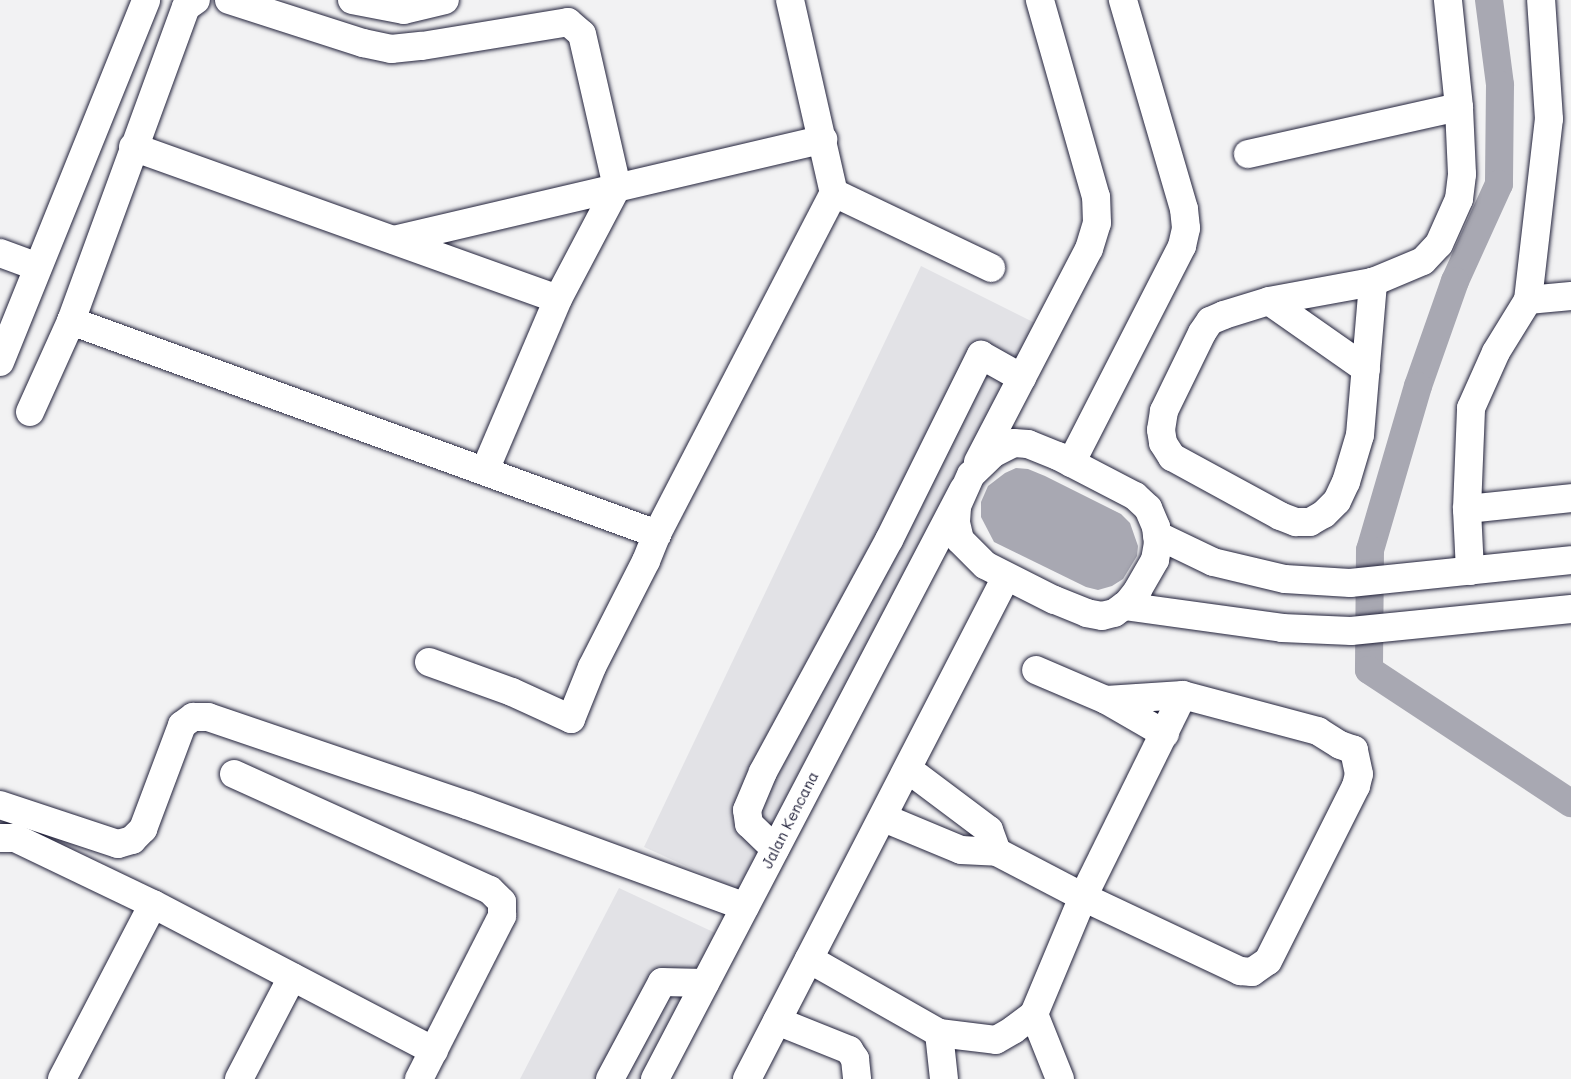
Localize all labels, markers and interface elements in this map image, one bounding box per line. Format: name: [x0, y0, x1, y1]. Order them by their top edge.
street label: Jalan Kencana: [758, 769, 822, 871]

